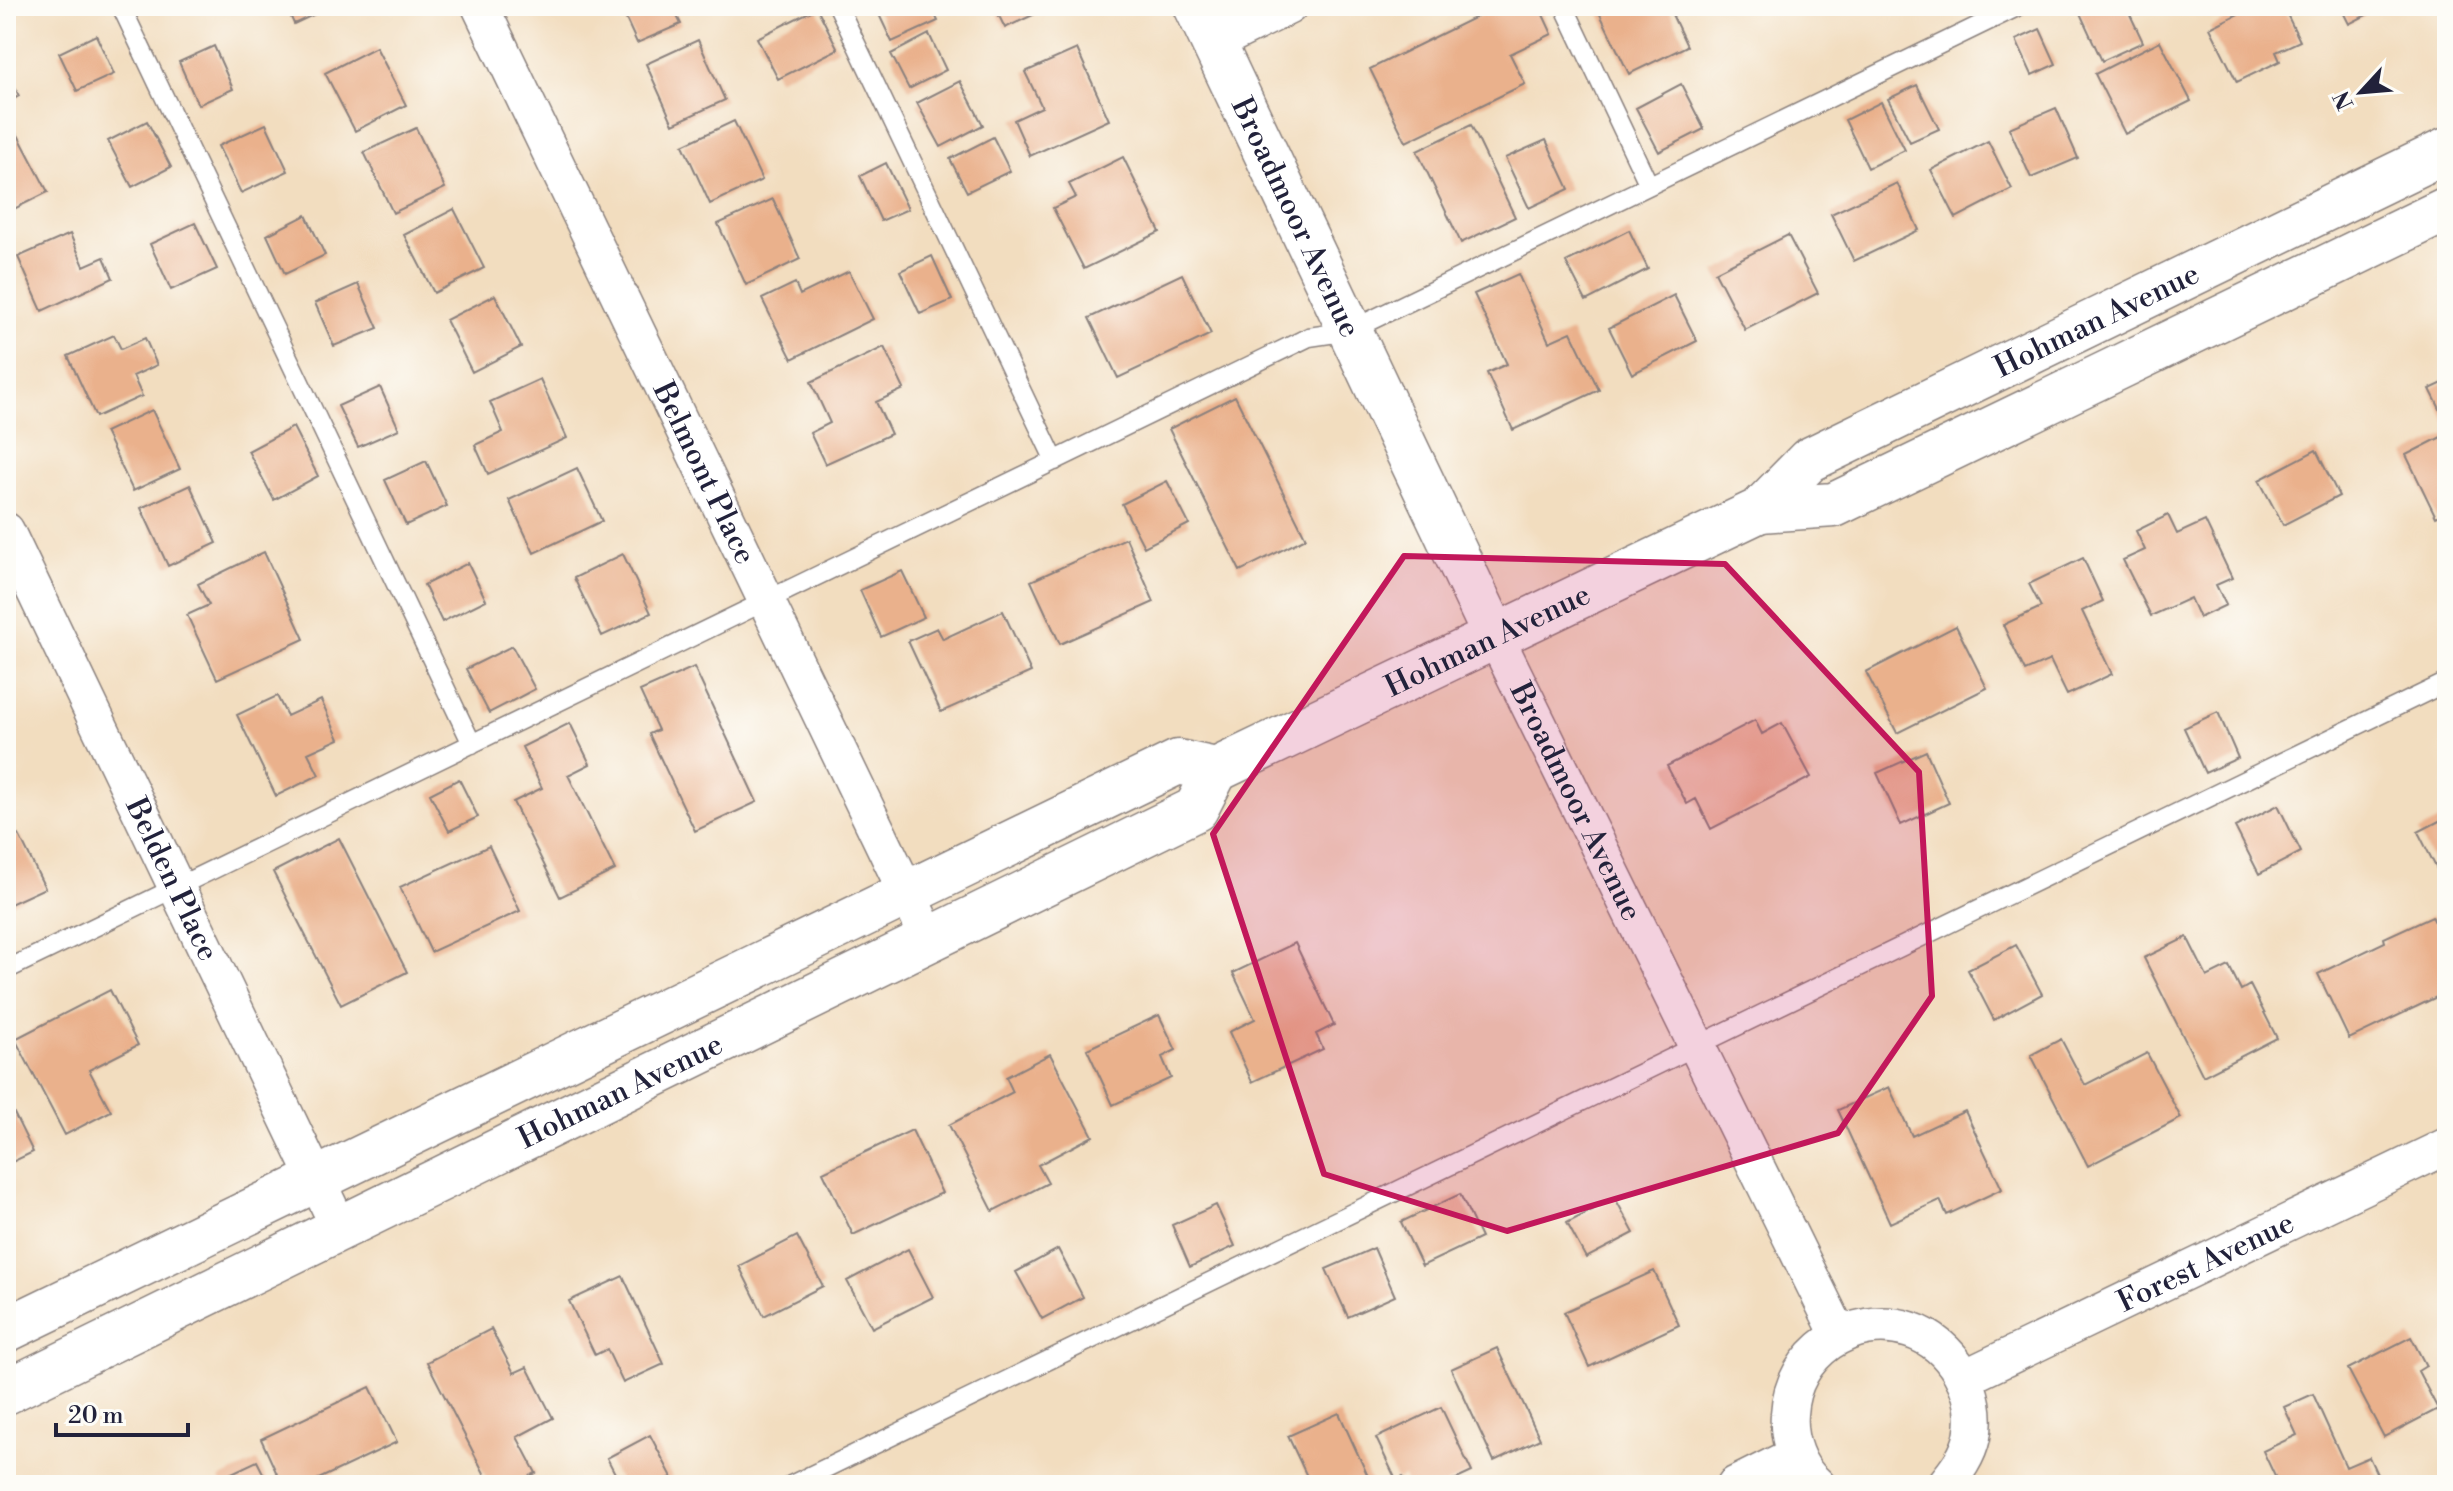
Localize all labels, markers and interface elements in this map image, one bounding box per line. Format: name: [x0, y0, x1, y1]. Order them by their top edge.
north arrow: [2321, 52, 2401, 132]
text: N: [2328, 86, 2360, 114]
street label: Broadmoor Avenue: [1222, 91, 1369, 344]
street label: Hohman Avenue: [1988, 255, 2206, 387]
street label: Belmont Place: [643, 375, 764, 571]
street label: Hohman Avenue: [1379, 576, 1597, 706]
street label: Broadmoor Avenue: [1500, 675, 1650, 927]
street label: Belden Place: [116, 791, 227, 967]
street label: Hohman Avenue: [512, 1026, 729, 1158]
street label: Forest Avenue: [2111, 1204, 2301, 1321]
scale bar: [56, 1387, 188, 1437]
text: 20 m: [68, 1401, 124, 1431]

